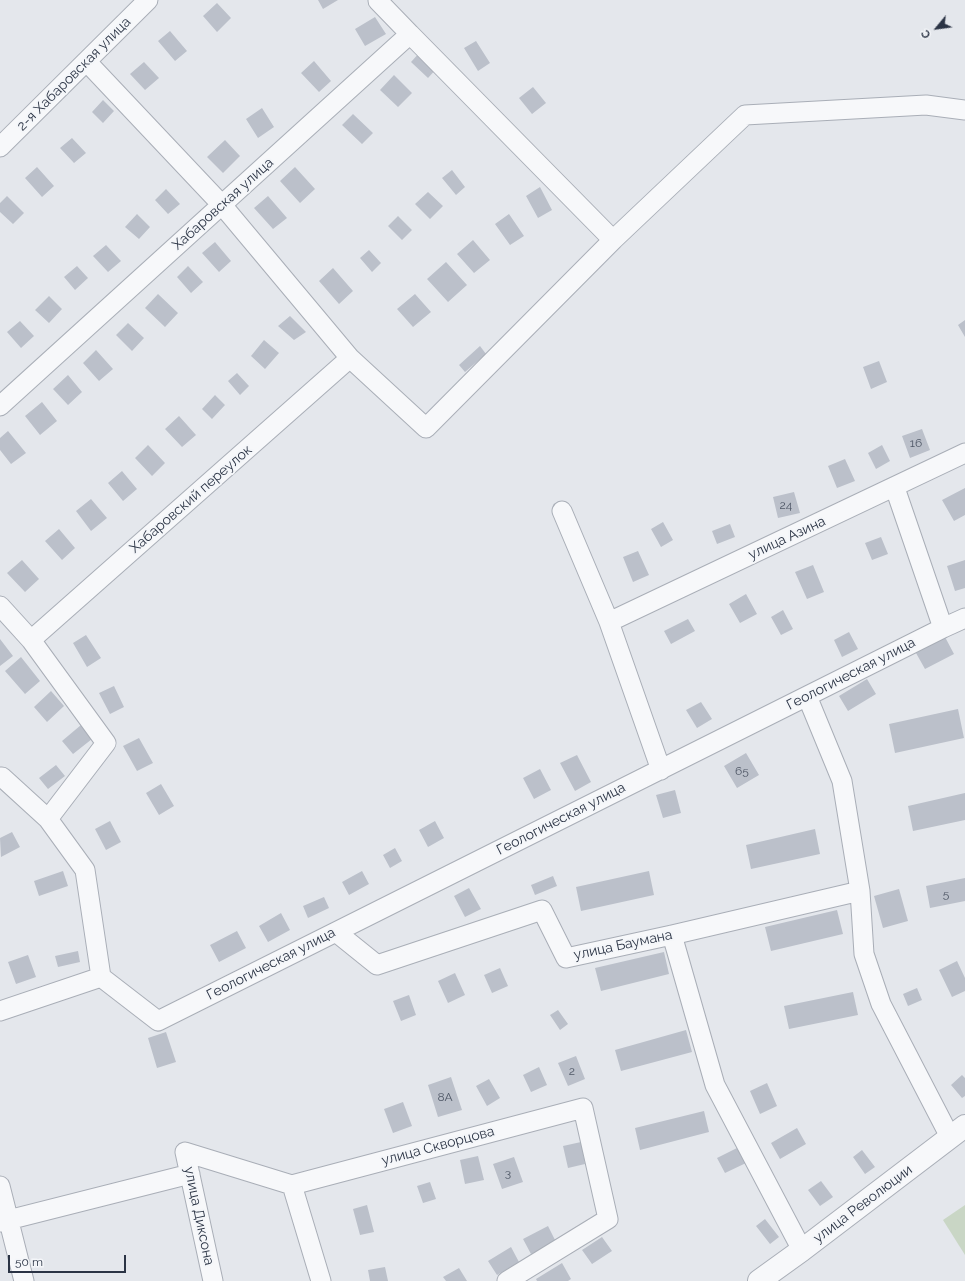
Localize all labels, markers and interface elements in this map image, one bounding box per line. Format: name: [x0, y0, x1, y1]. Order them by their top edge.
north arrow: [917, 8, 957, 48]
street label: 2-я Хабаровская улица: [14, 14, 134, 134]
text: С: [919, 28, 934, 41]
street label: Хабаровская улица: [169, 154, 277, 254]
house number: 16: [910, 436, 922, 450]
street label: Хабаровский переулок: [127, 441, 255, 557]
house number: 24: [780, 498, 792, 512]
street label: улица Азина: [746, 513, 828, 563]
street label: Геологическая улица: [784, 634, 918, 714]
house number: 65: [735, 764, 749, 778]
street label: Геологическая улица: [494, 779, 628, 859]
house number: 5: [943, 887, 949, 901]
street label: Геологическая улица: [204, 924, 338, 1004]
street label: улица Баумана: [572, 926, 674, 964]
house number: 2: [569, 1064, 575, 1078]
house number: 8А: [437, 1090, 453, 1104]
street label: улица Скворцова: [380, 1123, 496, 1169]
street label: улица Революции: [810, 1161, 916, 1247]
street label: улица Диксона: [180, 1165, 218, 1267]
house number: 3: [505, 1166, 511, 1180]
scale bar: [10, 1247, 128, 1273]
text: 50 m: [15, 1255, 43, 1269]

